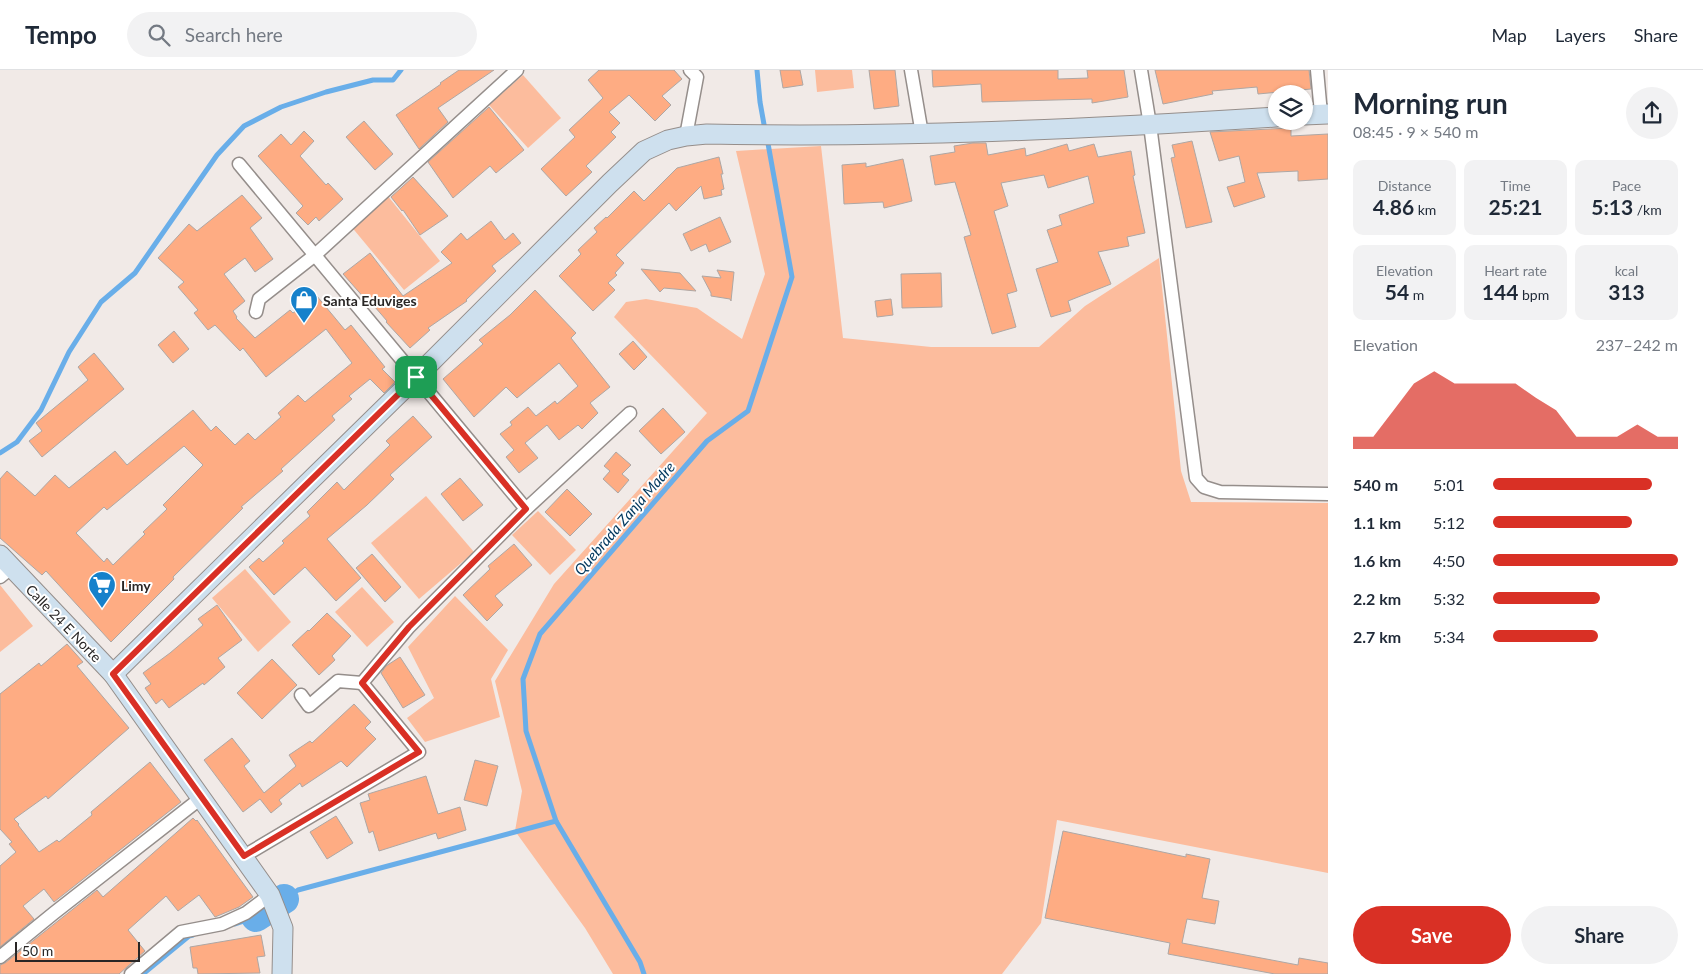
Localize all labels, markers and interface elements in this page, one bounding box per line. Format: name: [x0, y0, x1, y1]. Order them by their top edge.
search box: [127, 12, 477, 57]
text: Tempo: [25, 20, 97, 49]
icon: search: [145, 21, 173, 49]
text: Search here: [185, 23, 283, 46]
text: Map: [1491, 24, 1527, 46]
text: Layers: [1555, 24, 1606, 46]
text: Share: [1634, 24, 1678, 46]
map controls: [1268, 85, 1313, 130]
button: layers: [1268, 85, 1313, 130]
text: Morning run: [1353, 86, 1508, 120]
button: share: [1626, 87, 1678, 139]
text: 08:45 · 9 × 540 m: [1353, 122, 1478, 141]
text: Distance: [1378, 177, 1431, 194]
text: Time: [1500, 177, 1531, 194]
text: Pace: [1612, 177, 1641, 194]
text: 4.86: [1373, 194, 1414, 219]
text: 25:21: [1488, 194, 1543, 219]
text: 5:13: [1591, 194, 1633, 219]
text: km: [1414, 201, 1436, 218]
text: /km: [1633, 201, 1662, 218]
text: Elevation: [1376, 262, 1433, 279]
text: Heart rate: [1484, 262, 1547, 279]
text: kcal: [1615, 262, 1638, 279]
text: 54: [1385, 279, 1409, 304]
text: 144: [1482, 279, 1518, 304]
text: 313: [1608, 279, 1645, 304]
shop icon: Santa Eduviges: [289, 285, 319, 324]
text: m: [1409, 286, 1424, 303]
text: bpm: [1518, 286, 1549, 303]
place label: Santa Eduviges: [323, 292, 417, 309]
text: Elevation: [1353, 335, 1418, 354]
text: 237–242 m: [1596, 335, 1678, 354]
pin: [395, 356, 437, 398]
icon: arrive: [402, 363, 430, 391]
water label: Quebrada Zanja Madre: [570, 458, 678, 578]
text: 540 m: [1353, 475, 1398, 494]
text: 5:01: [1433, 475, 1465, 494]
text: 1.1 km: [1353, 513, 1401, 532]
text: 5:12: [1433, 513, 1465, 532]
text: 1.6 km: [1353, 551, 1401, 570]
text: 4:50: [1433, 551, 1465, 570]
supermarket icon: Limy: [87, 570, 117, 609]
place label: Limy: [121, 577, 151, 594]
street label: Calle 24 E Norte: [23, 581, 105, 665]
text: 2.2 km: [1353, 589, 1401, 608]
text: 5:32: [1433, 589, 1465, 608]
text: 2.7 km: [1353, 627, 1401, 646]
text: 5:34: [1433, 627, 1465, 646]
button: Save: [1353, 906, 1511, 964]
button: Share: [1521, 906, 1678, 964]
scale bar: [15, 939, 140, 962]
text: 50 m: [22, 942, 53, 959]

